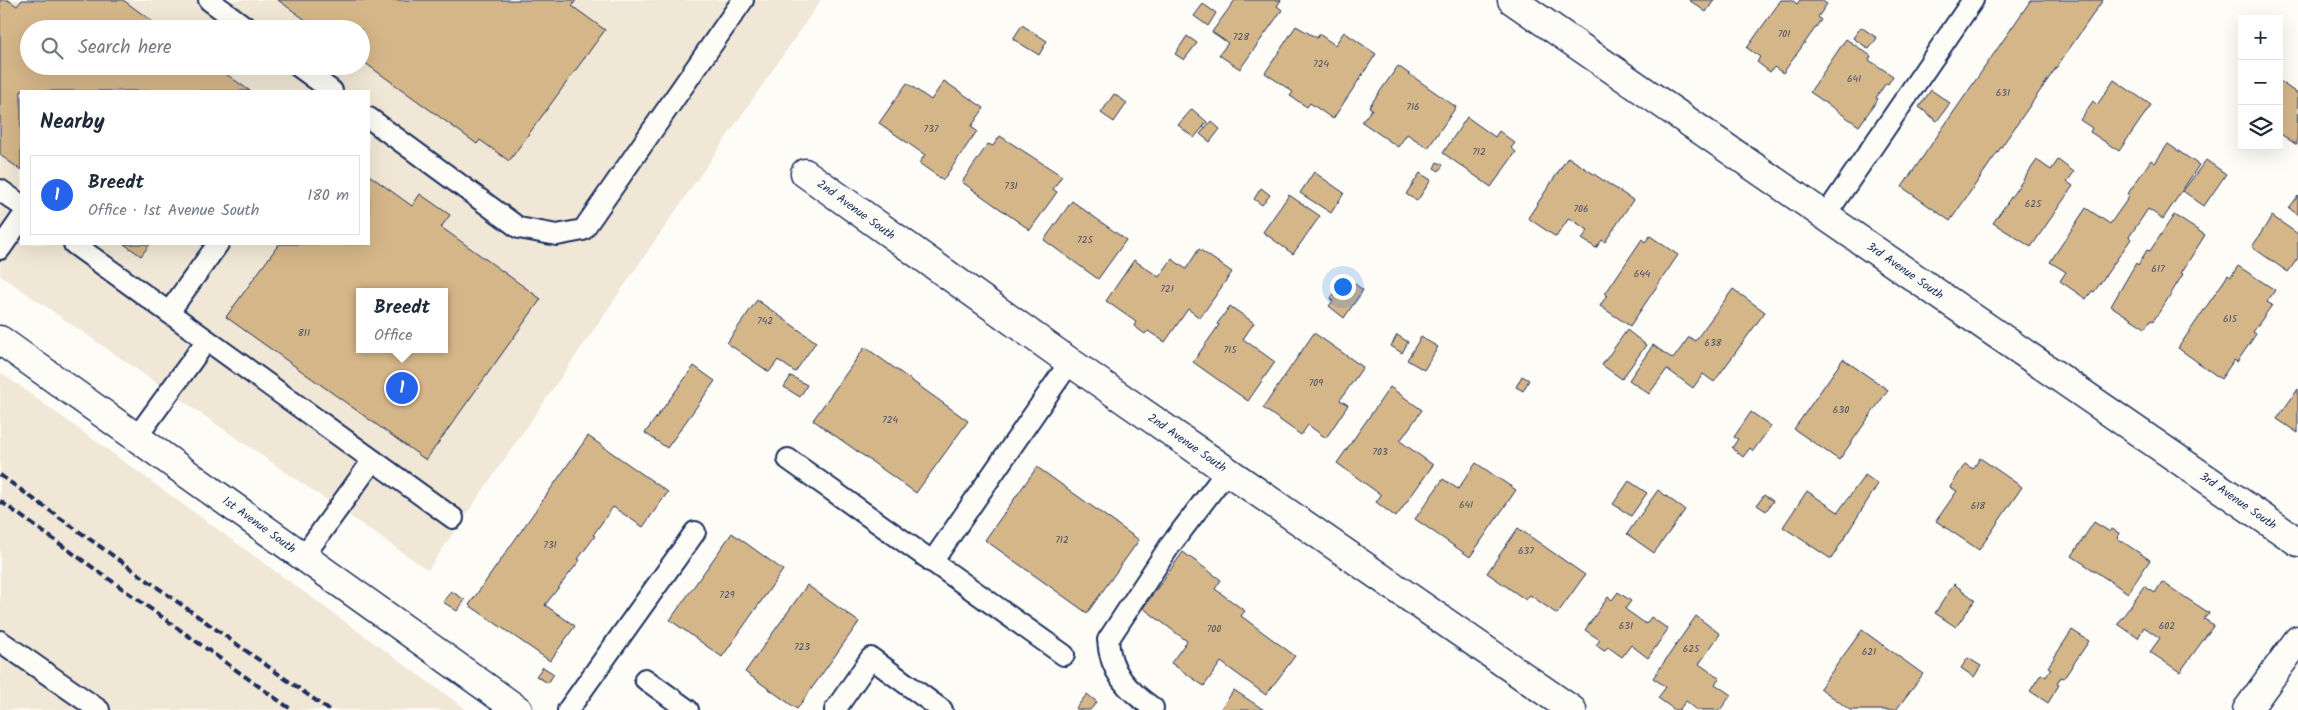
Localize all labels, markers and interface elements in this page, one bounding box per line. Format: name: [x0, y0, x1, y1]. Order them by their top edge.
map controls: [2238, 15, 2283, 150]
button: +: [2238, 15, 2283, 60]
search box: [20, 20, 370, 75]
house number: 701: [1778, 26, 1790, 42]
house number: 728: [1233, 29, 1250, 45]
text: Search here: [78, 33, 172, 63]
icon: search: [38, 34, 66, 62]
house number: 724: [1313, 56, 1329, 72]
button: −: [2238, 60, 2283, 105]
house number: 641: [1847, 71, 1861, 87]
house number: 631: [1996, 85, 2010, 101]
house number: 716: [1406, 99, 1420, 115]
button: layers: [2238, 105, 2283, 150]
text: Nearby: [40, 106, 105, 139]
house number: 737: [924, 121, 939, 137]
house number: 712: [1472, 144, 1486, 160]
text: Breedt: [88, 168, 144, 198]
street label: 2nd Avenue South: [813, 175, 899, 245]
house number: 731: [1004, 178, 1018, 194]
text: 1: [55, 183, 59, 208]
text: 180 m: [307, 183, 349, 208]
house number: 625: [2025, 196, 2042, 212]
text: Office · 1st Avenue South: [88, 198, 259, 223]
house number: 706: [1573, 201, 1589, 217]
house number: 725: [1077, 232, 1094, 248]
street label: 3rd Avenue South: [1863, 237, 1947, 305]
house number: 617: [2151, 261, 2165, 277]
house number: 644: [1634, 266, 1651, 282]
your location: [1330, 274, 1356, 300]
house number: 721: [1160, 281, 1174, 297]
popup: [356, 288, 448, 353]
text: Breedt: [374, 293, 430, 323]
house number: 615: [2223, 311, 2238, 327]
house number: 742: [757, 313, 773, 329]
text: Office: [374, 323, 413, 348]
house number: 811: [298, 325, 310, 341]
house number: 638: [1704, 335, 1723, 351]
house number: 715: [1223, 342, 1237, 358]
pin: 1: [386, 369, 418, 407]
house number: 709: [1309, 375, 1323, 391]
house number: 630: [1833, 402, 1849, 418]
street label: 2nd Avenue South: [1143, 409, 1231, 477]
house number: 724: [882, 412, 898, 428]
house number: 703: [1372, 444, 1388, 460]
street label: 3rd Avenue South: [2196, 467, 2280, 535]
street label: 1st Avenue South: [218, 492, 300, 558]
house number: 641: [1459, 497, 1473, 513]
house number: 618: [1971, 498, 1986, 514]
house number: 712: [1055, 532, 1069, 548]
house number: 731: [543, 537, 557, 553]
house number: 637: [1518, 543, 1534, 559]
house number: 729: [719, 587, 735, 603]
house number: 631: [1619, 618, 1633, 634]
house number: 602: [2159, 618, 2175, 634]
house number: 700: [1207, 621, 1221, 637]
house number: 723: [794, 639, 810, 655]
house number: 625: [1683, 641, 1700, 657]
house number: 621: [1862, 644, 1876, 660]

